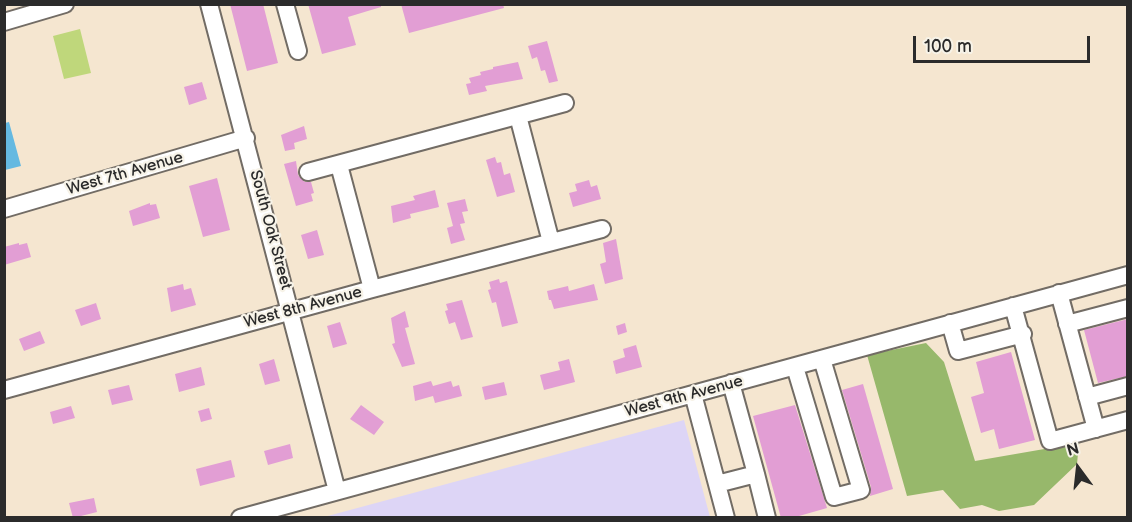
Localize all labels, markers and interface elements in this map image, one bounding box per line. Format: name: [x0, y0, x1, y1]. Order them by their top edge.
scale bar: [916, 24, 1093, 62]
text: 100 m: [924, 36, 972, 57]
street label: West 7th Avenue: [65, 148, 185, 200]
street label: South Oak Street: [245, 168, 295, 292]
street label: West 8th Avenue: [242, 283, 364, 333]
street label: West 9th Avenue: [623, 372, 745, 422]
north arrow: [1048, 438, 1108, 498]
text: N: [1065, 439, 1081, 461]

